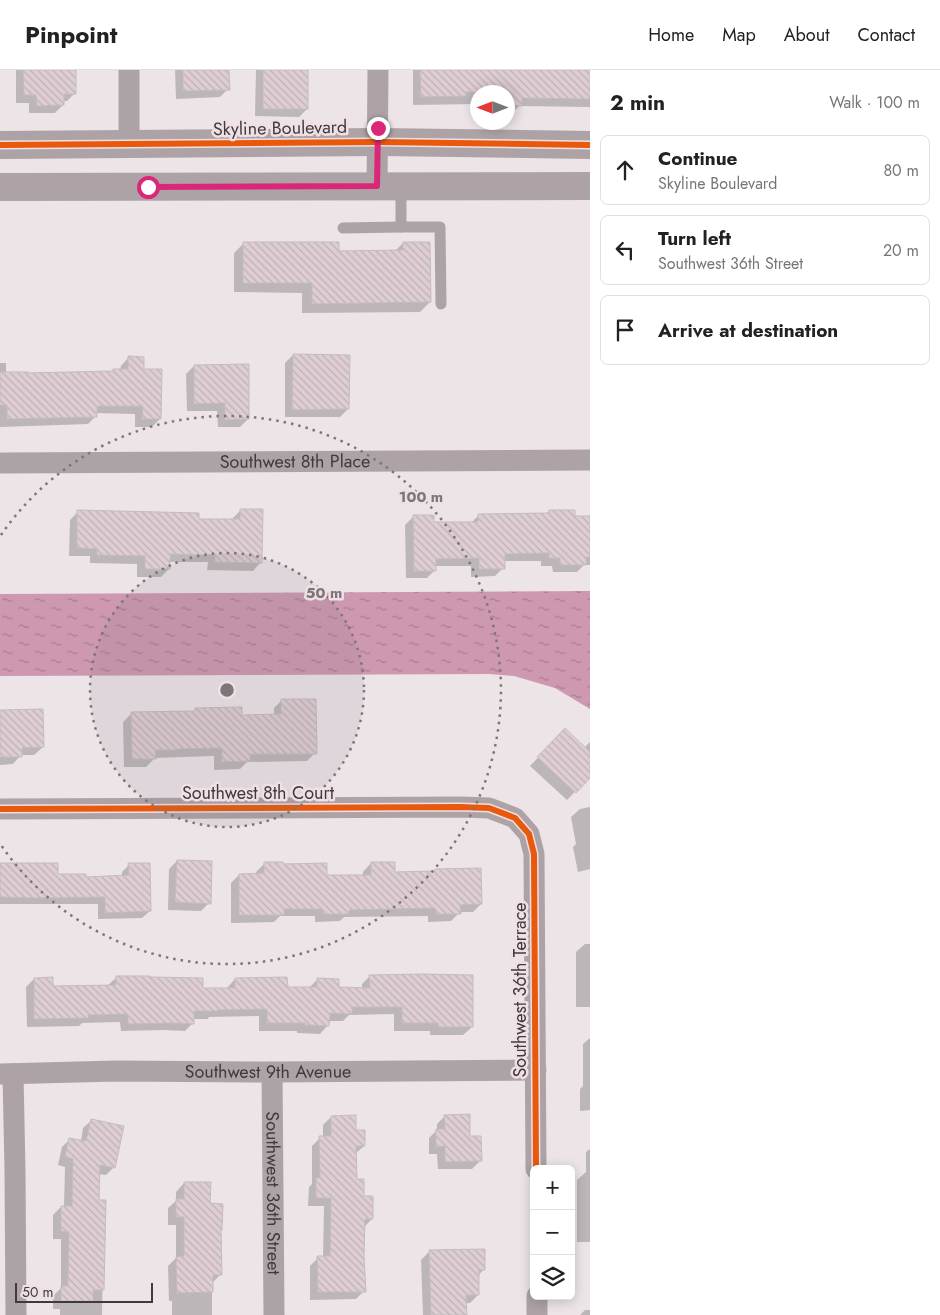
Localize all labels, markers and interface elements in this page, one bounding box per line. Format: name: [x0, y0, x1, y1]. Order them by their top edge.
text: Pinpoint: [25, 17, 117, 52]
text: Home: [648, 22, 694, 48]
text: Map: [722, 22, 756, 48]
text: About: [784, 22, 829, 48]
text: Contact: [857, 22, 915, 48]
north arrow: [470, 85, 515, 130]
text: 2 min: [610, 88, 665, 118]
text: Walk · 100 m: [829, 91, 920, 114]
street label: Skyline Boulevard: [213, 114, 347, 142]
route end: [367, 117, 390, 140]
text: Continue: [658, 145, 737, 172]
icon: ahead: [611, 156, 639, 184]
text: 80 m: [883, 159, 919, 182]
text: Skyline Boulevard: [658, 172, 777, 195]
route start: [137, 176, 160, 199]
text: Turn left: [658, 225, 731, 252]
icon: left: [611, 236, 639, 264]
text: 20 m: [883, 239, 919, 262]
text: Southwest 36th Street: [658, 252, 803, 275]
icon: arrive: [611, 316, 639, 344]
text: Arrive at destination: [658, 317, 838, 344]
street label: Southwest 8th Place: [220, 448, 370, 475]
text: 100 m: [399, 486, 443, 508]
text: 50 m: [306, 582, 342, 604]
centre of rings: [218, 681, 236, 699]
street label: Southwest 8th Court: [182, 780, 335, 806]
street label: Southwest 36th Terrace: [507, 902, 533, 1078]
street label: Southwest 9th Avenue: [184, 1058, 351, 1085]
street label: Southwest 36th Street: [259, 1111, 287, 1276]
map controls: [530, 1165, 575, 1300]
button: +: [530, 1165, 575, 1210]
button: −: [530, 1210, 575, 1255]
button: layers: [530, 1255, 575, 1300]
scale bar: [15, 1280, 152, 1303]
text: 50 m: [22, 1282, 53, 1302]

